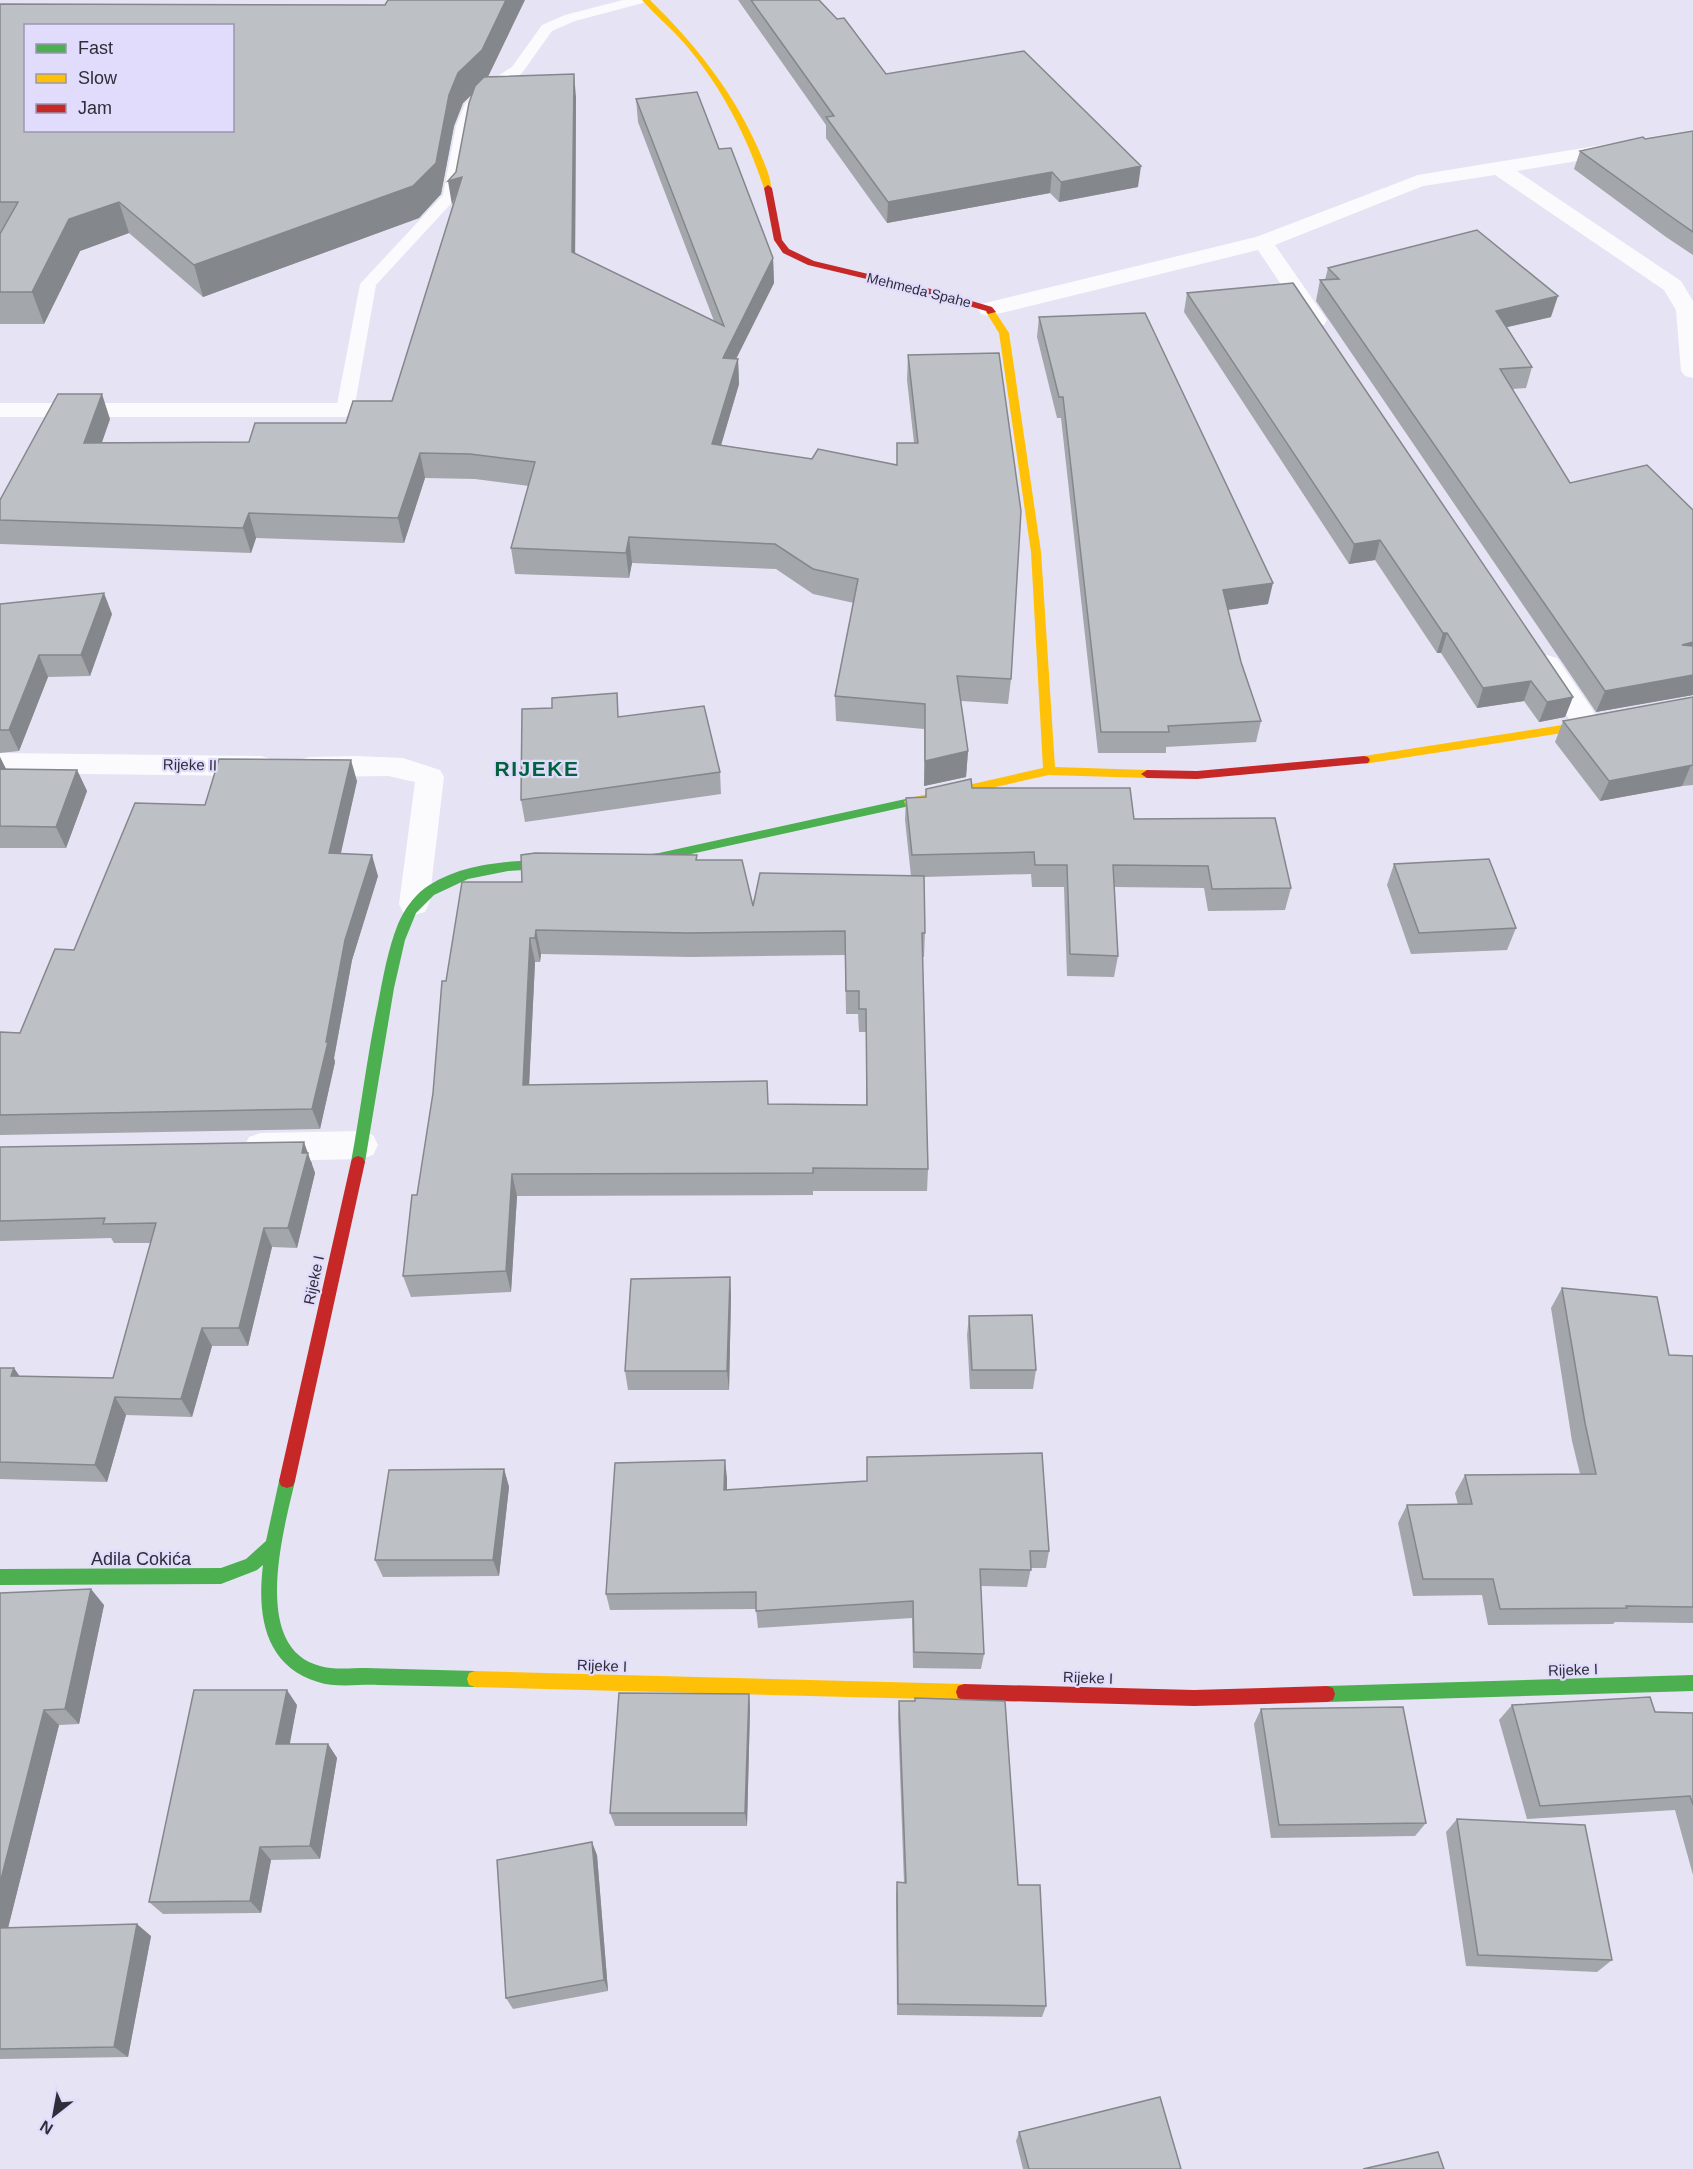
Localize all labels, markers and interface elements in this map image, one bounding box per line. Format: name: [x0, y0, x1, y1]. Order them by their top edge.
legend: [24, 24, 234, 132]
text: Fast: [78, 38, 113, 58]
text: Slow: [78, 68, 118, 88]
text: Jam: [78, 98, 112, 118]
street label: Mehmeda Spahe: [865, 269, 973, 311]
street label: Rijeke II: [163, 756, 217, 773]
district label: RIJEKE: [495, 757, 579, 780]
street label: Rijeke I: [300, 1254, 327, 1306]
street label: Adila Cokića: [91, 1549, 192, 1569]
street label: Rijeke I: [577, 1656, 627, 1675]
street label: Rijeke I: [1548, 1660, 1598, 1679]
street label: Rijeke I: [1063, 1668, 1113, 1687]
north arrow: [24, 2085, 84, 2145]
text: N: [37, 2117, 56, 2138]

